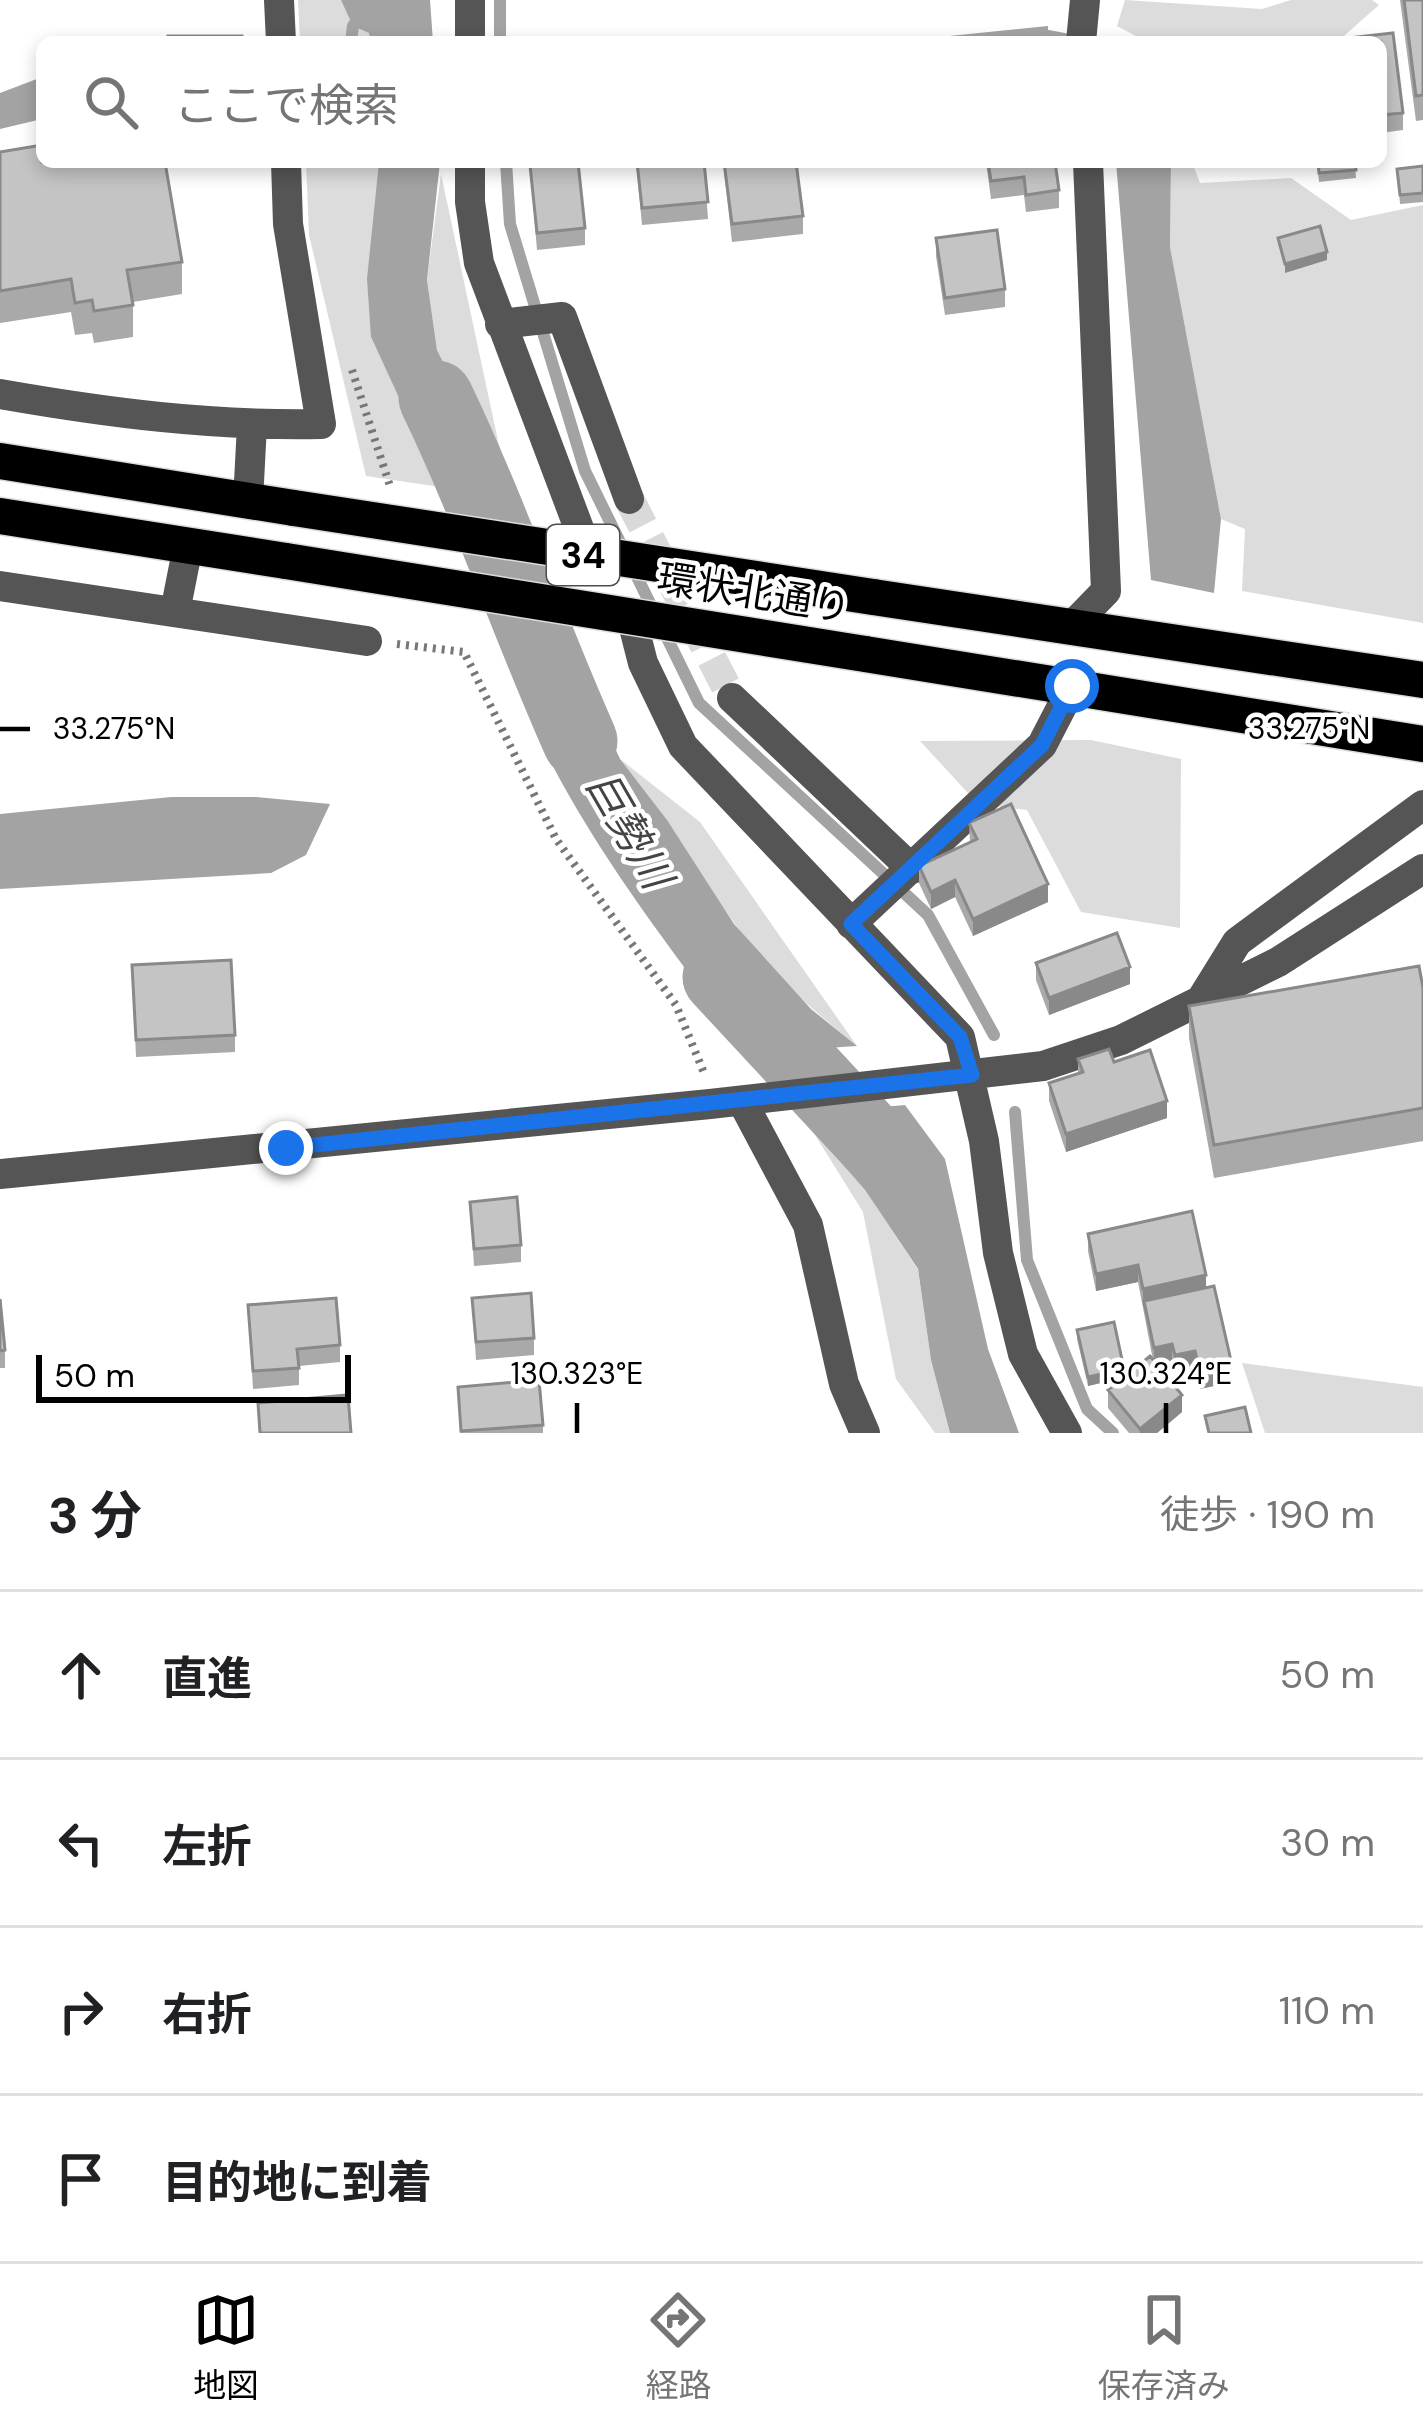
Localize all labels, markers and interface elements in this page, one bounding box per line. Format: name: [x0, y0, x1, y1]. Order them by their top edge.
search box: [36, 36, 1387, 168]
icon: search: [78, 69, 144, 135]
text: ここで検索: [174, 76, 399, 135]
road number: 34: [547, 525, 619, 585]
street label: 環状北通り: [654, 553, 854, 633]
route start: [1045, 659, 1099, 713]
text: 33.275°N: [53, 709, 175, 748]
text: 33.275°N: [1248, 709, 1370, 748]
water label: 巨勢川: [574, 762, 686, 902]
route end: [259, 1121, 313, 1175]
scale bar: [36, 1349, 351, 1402]
text: 50 m: [54, 1354, 135, 1397]
text: 130.323°E: [511, 1354, 643, 1393]
text: 130.324°E: [1100, 1354, 1232, 1393]
text: 3 分: [48, 1482, 142, 1549]
text: 徒歩 · 190 m: [1160, 1489, 1375, 1540]
icon: ahead: [48, 1642, 114, 1708]
text: 直進: [162, 1649, 252, 1708]
text: 50 m: [1279, 1649, 1375, 1700]
icon: left: [48, 1810, 114, 1876]
text: 左折: [162, 1817, 252, 1876]
text: 30 m: [1280, 1817, 1375, 1868]
icon: right: [48, 1978, 114, 2044]
text: 右折: [162, 1985, 252, 2044]
text: 110 m: [1279, 1985, 1375, 2036]
icon: arrive: [48, 2146, 114, 2212]
text: 目的地に到着: [162, 2153, 432, 2212]
tab: 地図: [193, 2287, 259, 2407]
tab: 経路: [645, 2287, 711, 2407]
tab: 保存済み: [1098, 2287, 1230, 2407]

